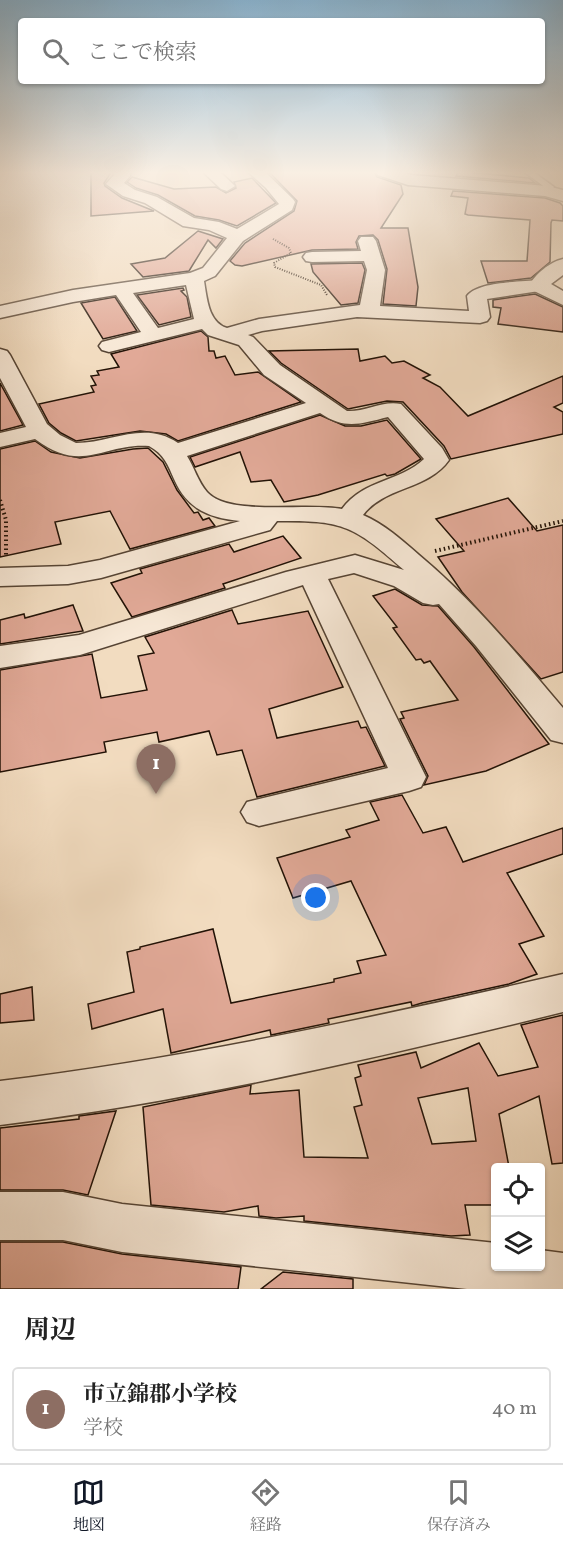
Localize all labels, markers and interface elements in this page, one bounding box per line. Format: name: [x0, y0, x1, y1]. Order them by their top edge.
search box: [18, 18, 545, 84]
icon: search: [39, 35, 72, 68]
text: ここで検索: [87, 38, 197, 69]
pin: 1: [136, 744, 176, 794]
your location: [301, 883, 330, 912]
map controls: [491, 1163, 545, 1271]
button: locate: [491, 1163, 545, 1217]
button: layers: [491, 1217, 545, 1271]
text: 周辺: [24, 1313, 76, 1349]
text: 市立錦郡小学校: [83, 1380, 237, 1411]
text: 1: [41, 1395, 50, 1423]
text: 40 m: [492, 1395, 537, 1423]
text: 学校: [83, 1415, 123, 1443]
tab: 地図: [72, 1476, 105, 1537]
tab: 経路: [249, 1476, 282, 1537]
tab: 保存済み: [427, 1476, 491, 1537]

